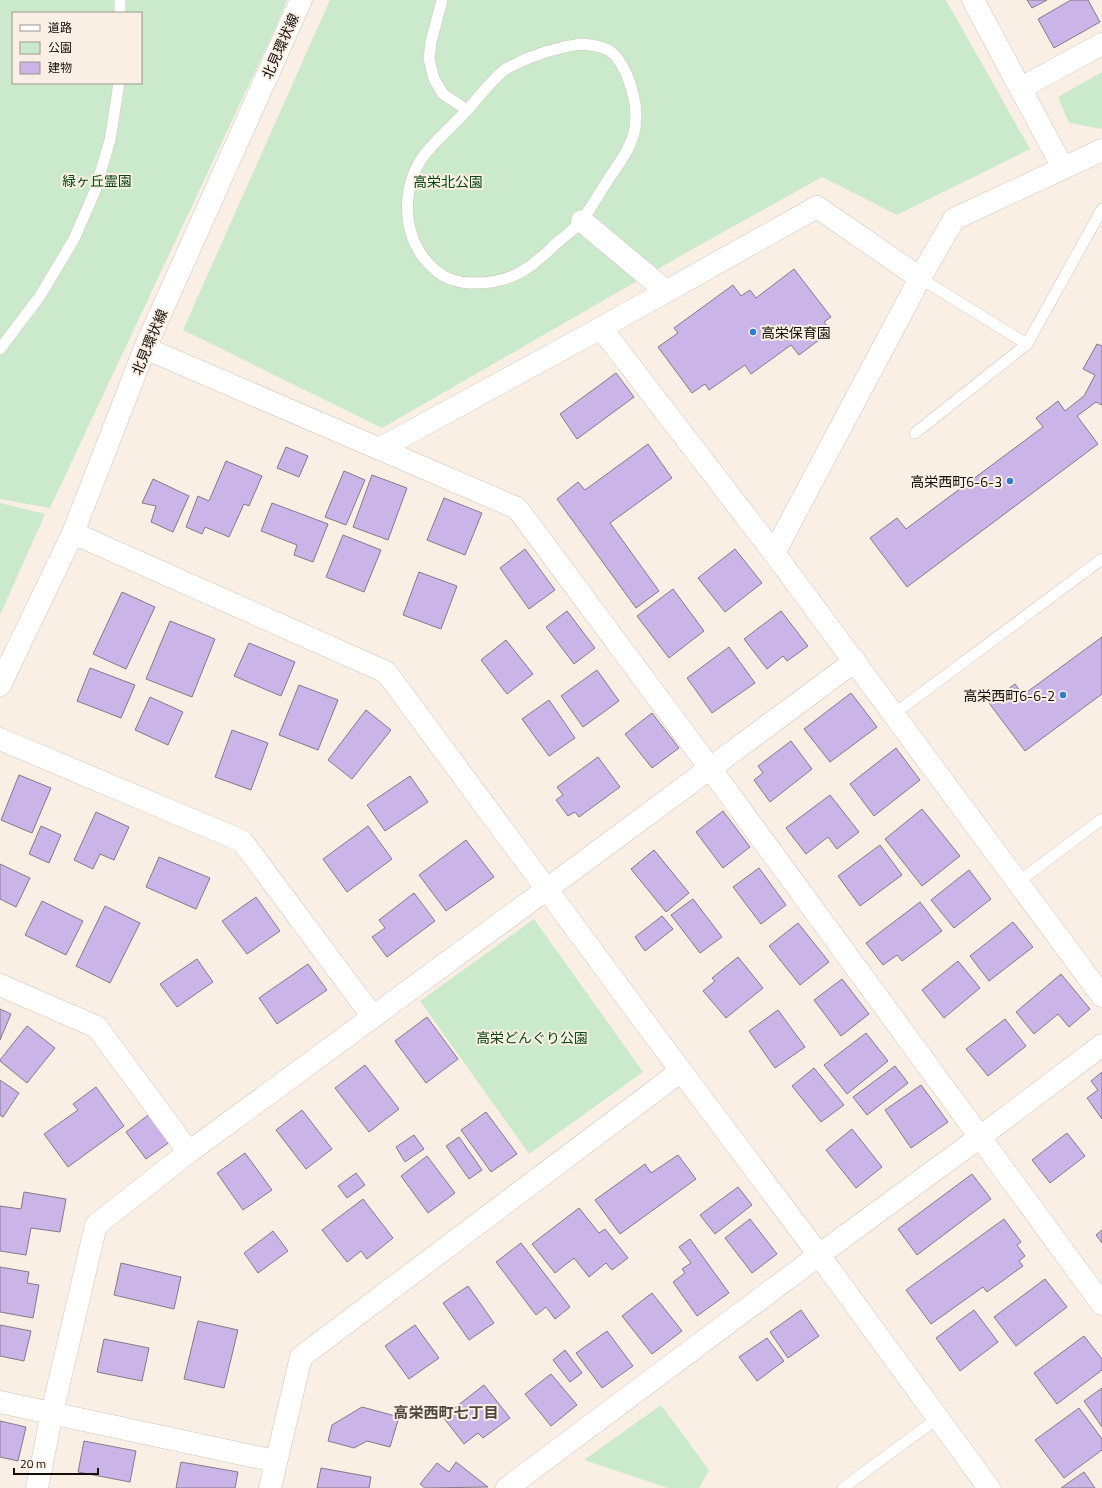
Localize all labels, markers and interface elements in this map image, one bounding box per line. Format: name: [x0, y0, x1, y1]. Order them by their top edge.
street label: 北見環状線: [256, 10, 304, 82]
legend: [12, 12, 142, 84]
text: 道路: [48, 18, 72, 37]
text: 公園: [48, 38, 72, 57]
text: 建物: [48, 58, 72, 77]
park label: 緑ヶ丘霊園: [62, 170, 132, 191]
park label: 高栄北公園: [413, 171, 483, 192]
street label: 北見環状線: [126, 306, 172, 378]
place label: 高栄保育園: [761, 322, 831, 343]
marker: 高栄保育園: [748, 327, 758, 337]
place label: 高栄西町6-6-3: [910, 471, 1002, 492]
marker: 高栄西町6-6-3: [1005, 476, 1015, 486]
place label: 高栄西町6-6-2: [963, 685, 1055, 706]
marker: 高栄西町6-6-2: [1058, 690, 1068, 700]
park label: 高栄どんぐり公園: [476, 1027, 588, 1048]
district label: 高栄西町七丁目: [393, 1401, 499, 1424]
scale bar: [14, 1450, 98, 1476]
text: 20 m: [20, 1454, 46, 1473]

